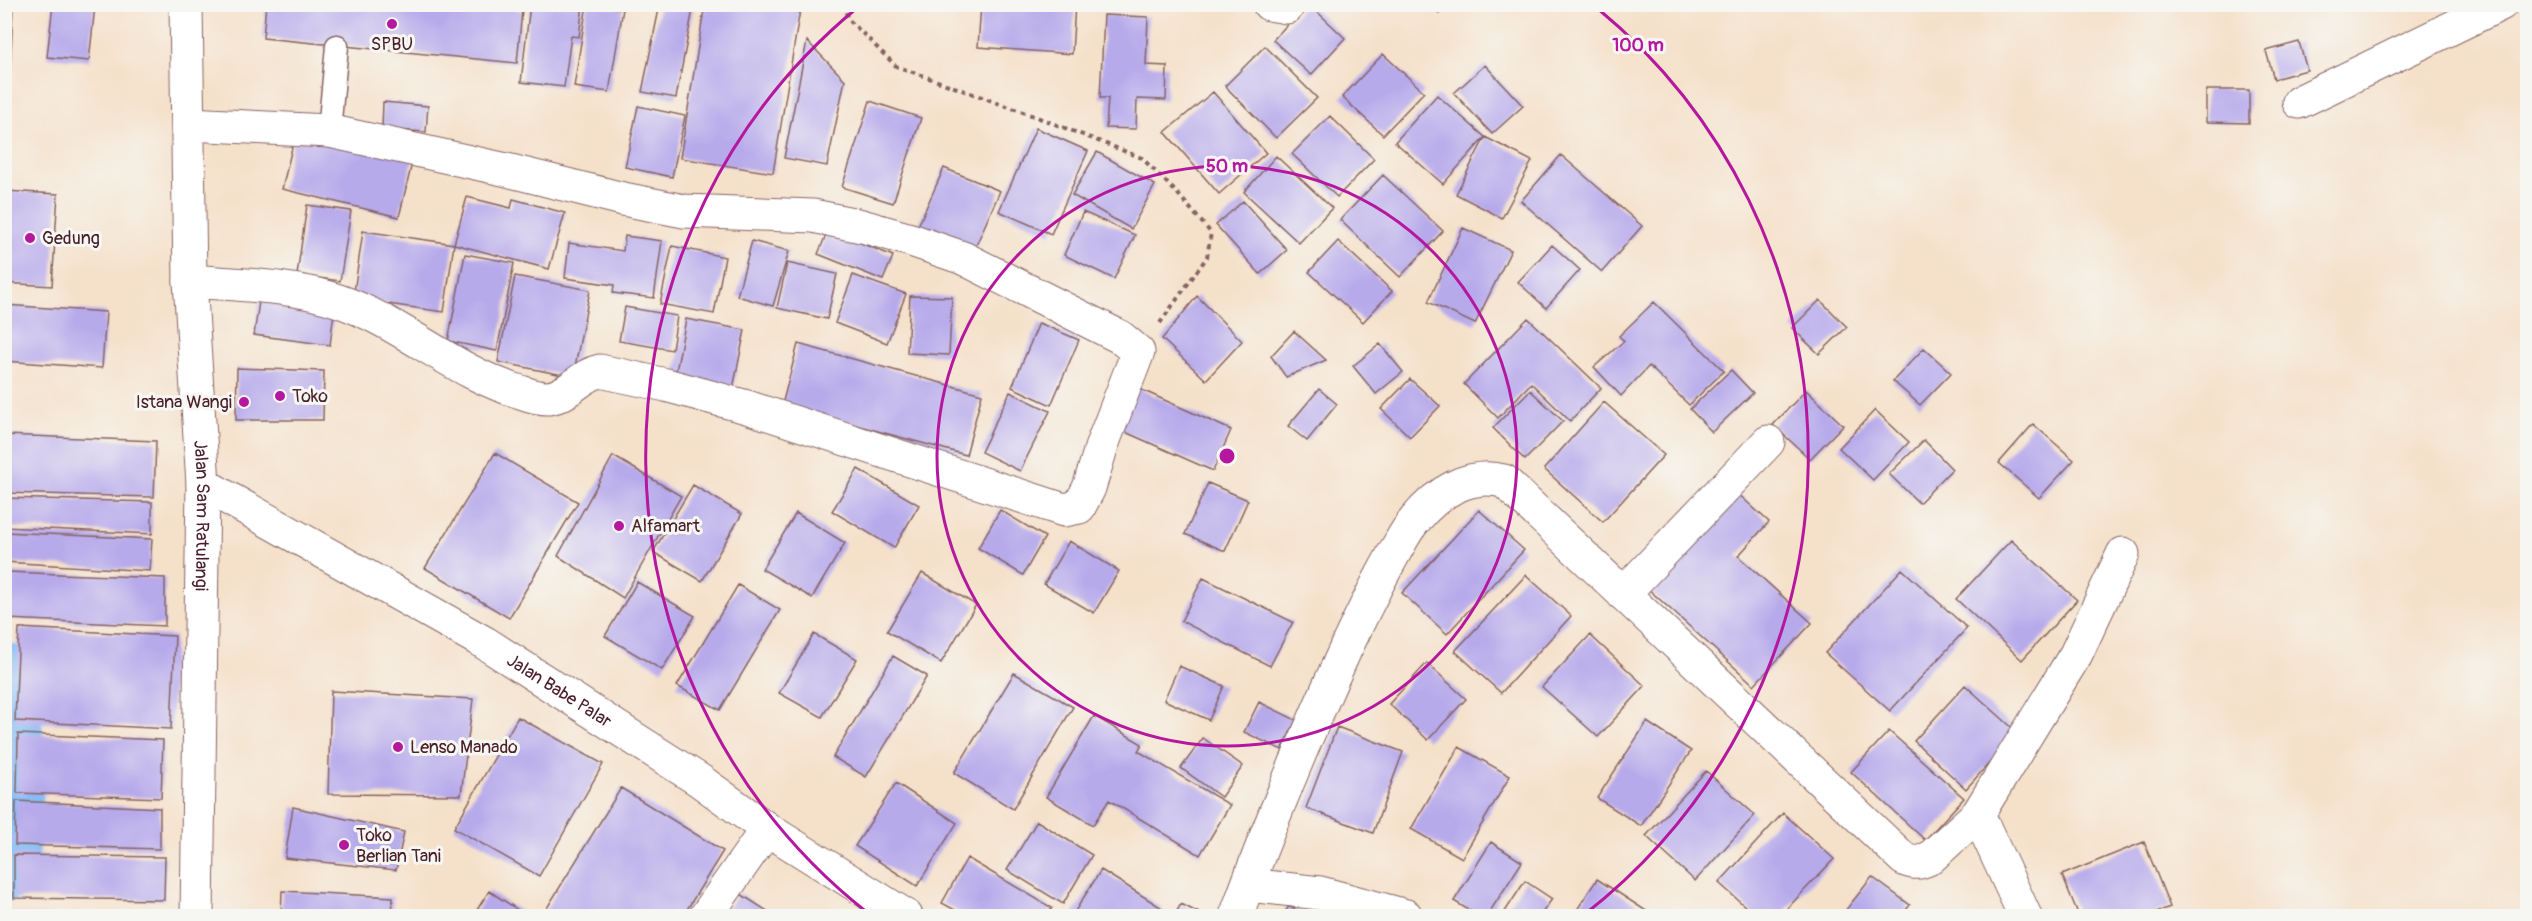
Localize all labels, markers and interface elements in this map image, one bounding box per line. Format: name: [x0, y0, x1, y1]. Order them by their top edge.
marker: SPBU: [385, 17, 399, 31]
place label: SPBU: [371, 33, 413, 56]
text: 100 m: [1612, 34, 1664, 57]
text: 50 m: [1206, 155, 1248, 178]
place label: Gedung: [42, 227, 100, 250]
marker: Gedung: [23, 231, 37, 245]
place label: Toko: [292, 385, 328, 408]
marker: Toko: [273, 389, 287, 403]
place label: Istana Wangi: [136, 391, 232, 414]
marker: Istana Wangi: [237, 395, 251, 409]
street label: Jalan Sam Ratulangi: [188, 439, 214, 591]
centre of rings: [1217, 446, 1237, 466]
place label: Alfamart: [631, 515, 701, 538]
marker: Alfamart: [612, 519, 626, 533]
street label: Jalan Babe Palar: [502, 649, 616, 733]
place label: Lenso Manado: [410, 736, 518, 759]
marker: Lenso Manado: [391, 740, 405, 754]
place label: Toko Berlian Tani: [356, 824, 441, 868]
marker: Toko Berlian Tani: [337, 838, 351, 852]

